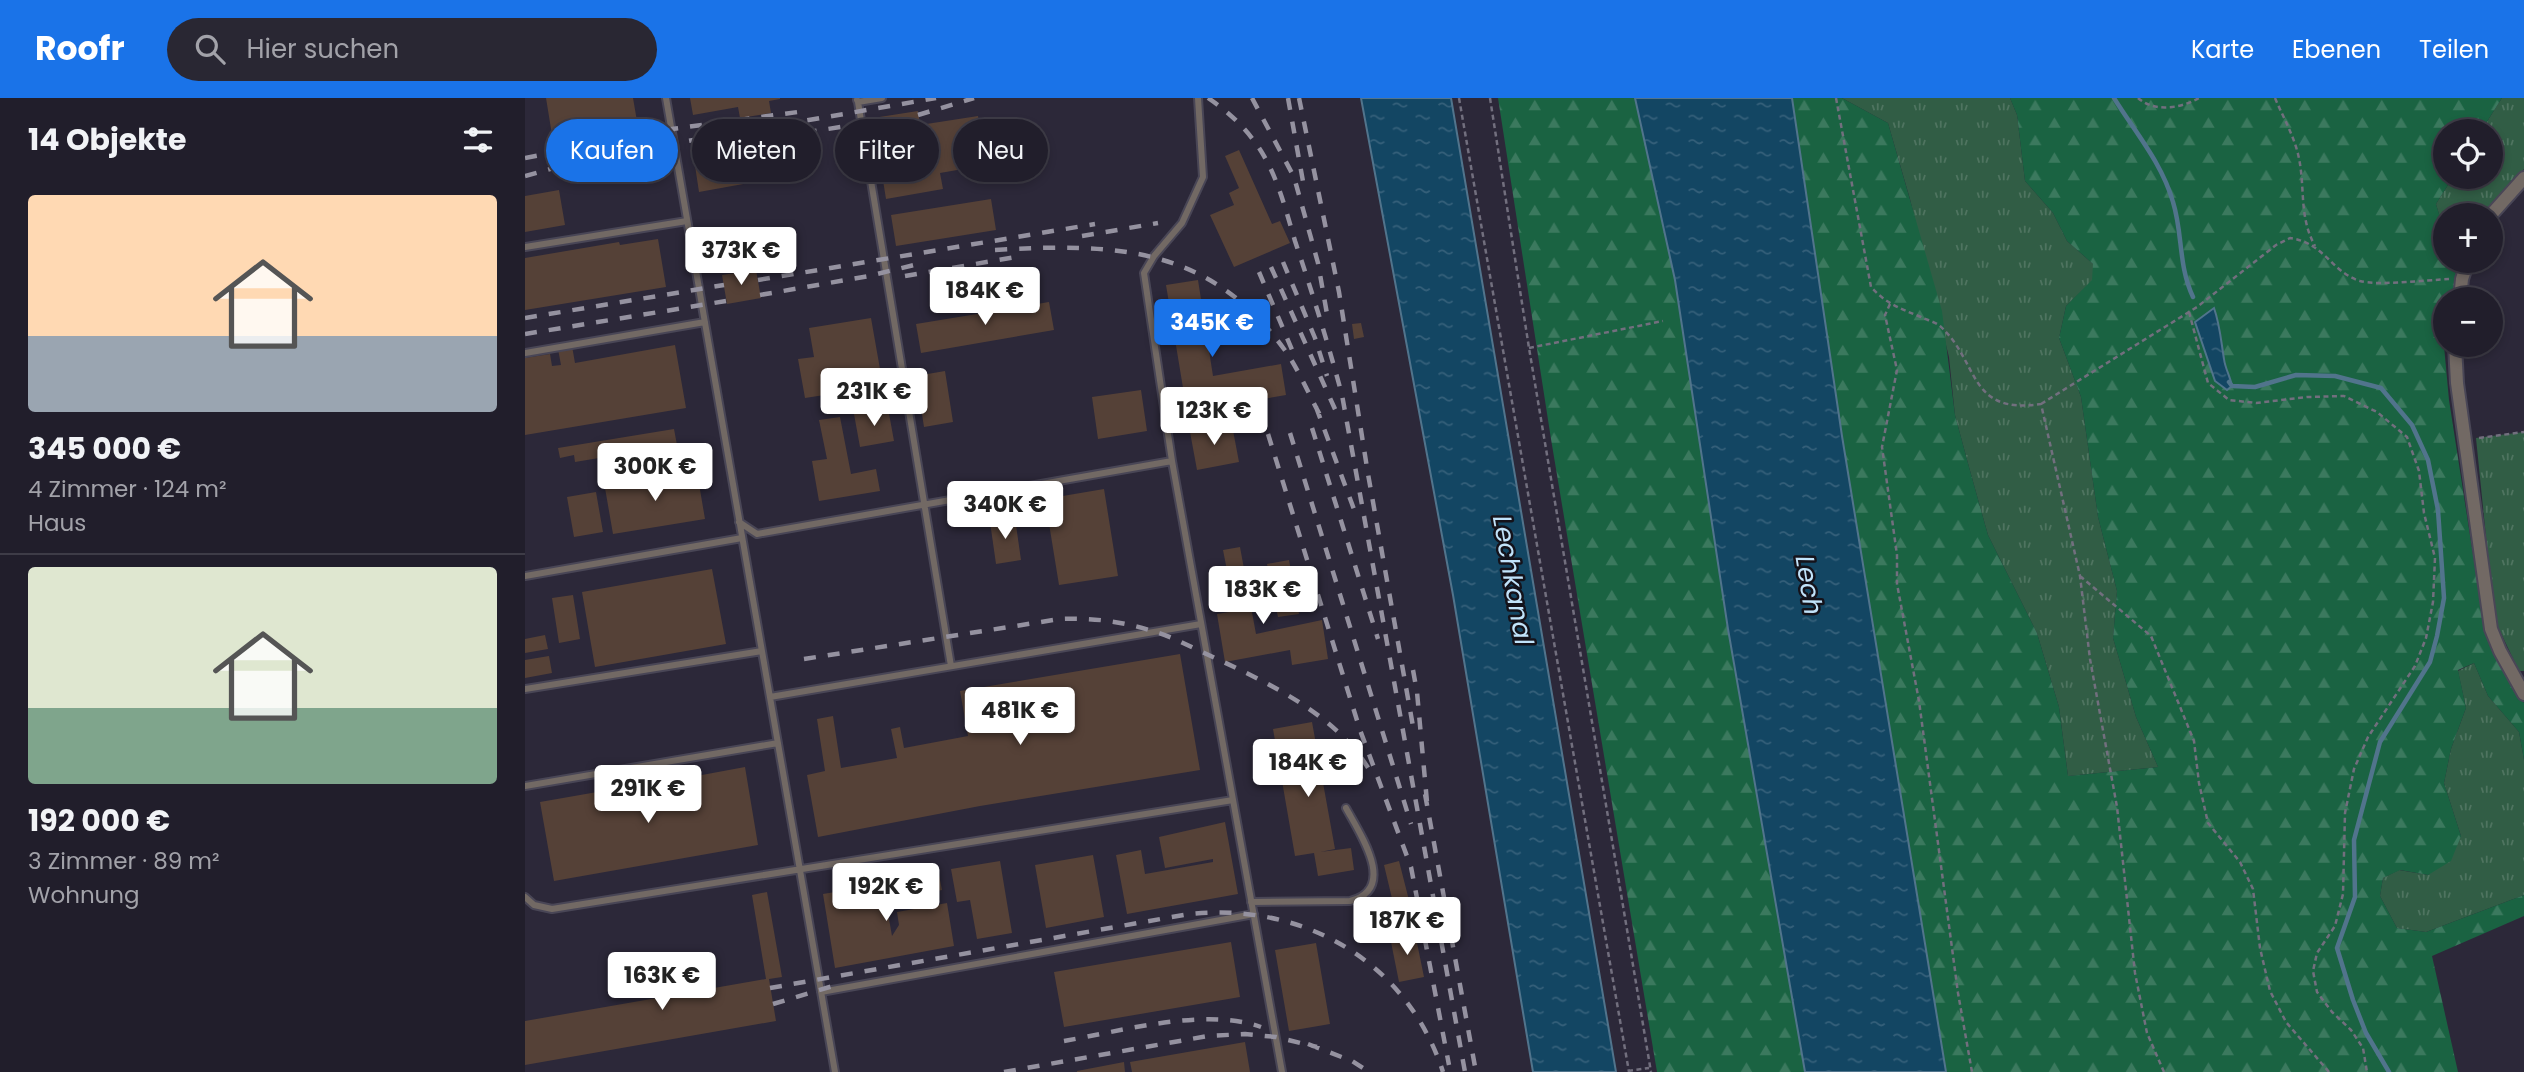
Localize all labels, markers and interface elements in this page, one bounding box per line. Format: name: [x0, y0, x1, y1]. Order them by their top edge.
search box: [167, 18, 657, 81]
text: Roofr: [35, 25, 125, 72]
icon: search: [191, 30, 229, 68]
text: Hier suchen: [247, 31, 399, 67]
text: Karte: [2191, 33, 2254, 66]
text: Ebenen: [2292, 33, 2381, 66]
text: Teilen: [2419, 33, 2489, 66]
text: 14 Objekte: [28, 118, 186, 161]
chip: Kaufen: [546, 119, 678, 182]
chip: Mieten: [692, 119, 821, 182]
chip: Filter: [835, 119, 939, 182]
chip: Neu: [953, 119, 1048, 182]
map controls: [2433, 119, 2503, 357]
button: locate: [2433, 119, 2503, 189]
icon: filters: [459, 121, 497, 159]
button: +: [2433, 203, 2503, 273]
pin: 373K €: [684, 228, 798, 287]
text: 373K €: [701, 234, 781, 266]
icon: home: [200, 241, 326, 367]
pin: 184K €: [928, 268, 1042, 327]
text: 184K €: [946, 274, 1024, 306]
button: −: [2433, 287, 2503, 357]
pin: 345K €: [1155, 300, 1269, 359]
text: 345K €: [1170, 306, 1254, 338]
pin: 231K €: [817, 368, 931, 428]
text: 231K €: [837, 375, 911, 407]
pin: 123K €: [1157, 388, 1271, 447]
text: 123K €: [1177, 394, 1251, 426]
text: 345 000 €: [28, 427, 181, 470]
pin: 300K €: [598, 444, 712, 503]
text: 300K €: [613, 450, 697, 482]
text: 4 Zimmer · 124 m²: [28, 473, 227, 505]
pin: 340K €: [948, 482, 1062, 541]
text: 340K €: [963, 488, 1047, 520]
text: Haus: [28, 507, 86, 539]
water label: Lechkanal: [1484, 512, 1542, 648]
water label: Lech: [1787, 553, 1831, 617]
pin: 183K €: [1206, 566, 1320, 626]
text: 183K €: [1225, 573, 1301, 605]
icon: home: [200, 613, 326, 739]
pin: 481K €: [963, 688, 1077, 747]
text: 481K €: [981, 694, 1059, 726]
pin: 184K €: [1251, 740, 1365, 799]
text: 184K €: [1269, 746, 1347, 778]
pin: 291K €: [591, 766, 705, 825]
text: 291K €: [610, 772, 686, 804]
text: 192 000 €: [28, 799, 170, 842]
text: 3 Zimmer · 89 m²: [28, 845, 220, 877]
pin: 192K €: [829, 864, 943, 923]
text: 192K €: [848, 870, 924, 902]
text: Wohnung: [28, 879, 140, 911]
pin: 187K €: [1350, 898, 1464, 957]
text: 187K €: [1369, 904, 1445, 936]
pin: 163K €: [605, 953, 719, 1012]
text: 163K €: [624, 959, 700, 991]

